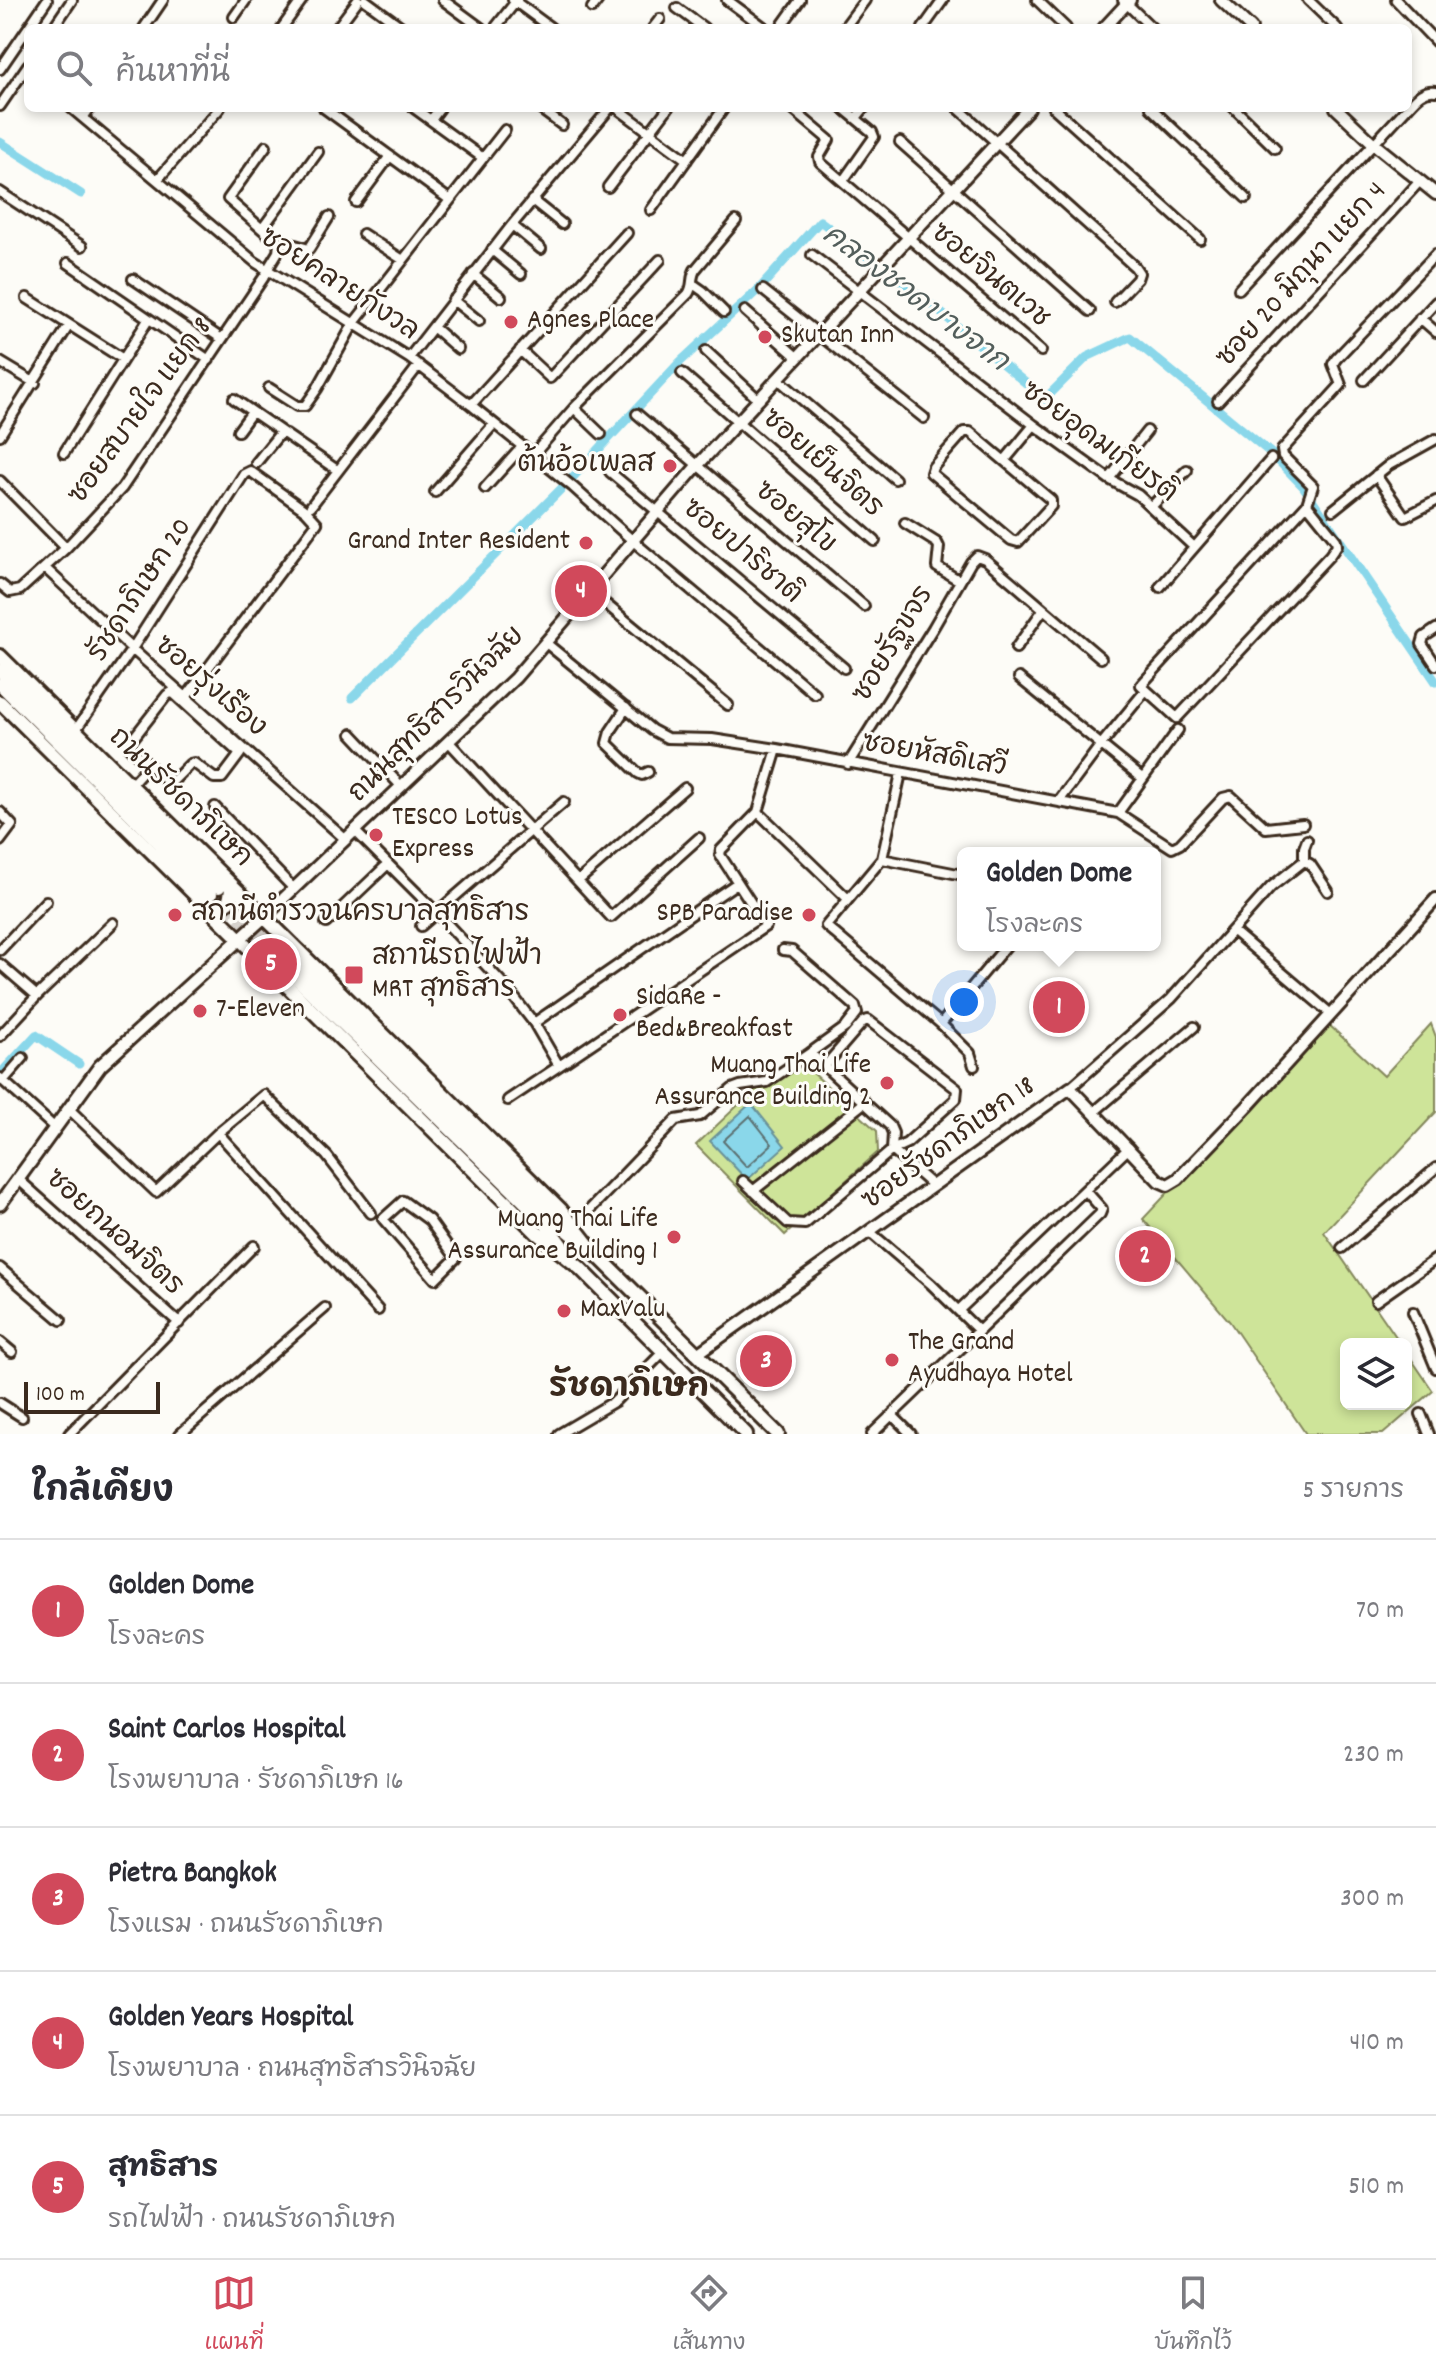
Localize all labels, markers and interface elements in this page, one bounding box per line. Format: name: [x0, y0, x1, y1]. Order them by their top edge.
search box: [24, 24, 1412, 112]
icon: search: [52, 46, 96, 90]
text: ค้นหาที่นี่: [116, 54, 230, 97]
street label: ซอย 20 มิถุนา แยก 4: [1208, 174, 1397, 378]
street label: ซอยจินตเวช: [920, 214, 1058, 339]
water label: คลองชวดบางจาก: [812, 216, 1017, 385]
street label: ซอยคลายกังวล: [250, 219, 426, 353]
place label: Agnes Place: [527, 302, 654, 342]
street label: ซอยสบายใจ แยก 8: [57, 308, 224, 514]
marker: Agnes Place: [502, 313, 520, 331]
place label: Skutan Inn: [781, 317, 894, 357]
marker: Skutan Inn: [756, 328, 774, 346]
street label: ซอยอุดมเกียรติ: [1011, 372, 1186, 515]
street label: ซอยเย็นจิตร: [751, 398, 893, 529]
place label: ต้นอ้อเพลส: [517, 443, 656, 486]
marker: ต้นอ้อเพลส: [661, 457, 679, 475]
street label: ซอยสุโข: [744, 470, 846, 565]
street label: ซอยปาริชาติ: [672, 490, 810, 615]
street label: รัชดาภิเษก 20: [80, 510, 204, 671]
place label: Grand Inter Resident: [347, 523, 570, 563]
marker: Grand Inter Resident: [577, 534, 595, 552]
pin: 4: [555, 561, 607, 621]
street label: ซอยรัฐขจร: [844, 579, 946, 711]
street label: ถนนสุทธิสารวินิจฉัย: [340, 618, 535, 813]
street label: ซอยรุ่งเรือง: [144, 625, 276, 748]
street label: ถนนรัชดาภิเษก: [98, 719, 261, 878]
street label: ซอยหัสดิเสวี: [859, 723, 1010, 789]
place label: TESCO Lotus Express: [392, 799, 523, 871]
marker: TESCO Lotus Express: [367, 826, 385, 844]
popup: [957, 847, 1161, 951]
text: Golden Dome: [986, 854, 1132, 897]
place label: สถานีตำรวจนครบาลสุทธิสาร: [191, 892, 529, 935]
place label: SPB Paradise: [657, 895, 793, 935]
marker: สถานีตำรวจนครบาลสุทธิสาร: [166, 906, 184, 924]
marker: SPB Paradise: [800, 906, 818, 924]
text: โรงละคร: [986, 908, 1083, 945]
pin: 5: [245, 934, 297, 994]
place label: สถานีรถไฟฟ้า MRT สุทธิสาร: [372, 935, 542, 1011]
marker: สถานีรถไฟฟ้า MRT สุทธิสาร: [343, 964, 365, 986]
pin: 1: [1033, 977, 1085, 1037]
place label: SidaRe - Bed&Breakfast: [636, 979, 793, 1051]
your location: [944, 982, 984, 1022]
place label: 7-Eleven: [216, 991, 305, 1031]
marker: 7-Eleven: [191, 1002, 209, 1020]
marker: SidaRe - Bed&Breakfast: [611, 1006, 629, 1024]
place label: Muang Thai Life Assurance Building 2: [654, 1047, 871, 1119]
street label: ซอยรัชดาภิเษก 18: [854, 1067, 1045, 1222]
marker: Muang Thai Life Assurance Building 2: [878, 1074, 896, 1092]
street label: ซอยถนอมจิตร: [35, 1160, 192, 1307]
place label: Muang Thai Life Assurance Building 1: [447, 1201, 658, 1273]
pin: 2: [1119, 1226, 1171, 1286]
marker: Muang Thai Life Assurance Building 1: [665, 1228, 683, 1246]
place label: MaxValu: [580, 1291, 665, 1331]
marker: MaxValu: [555, 1302, 573, 1320]
place label: The Grand Ayudhaya Hotel: [908, 1324, 1073, 1396]
pin: 3: [740, 1331, 792, 1391]
map controls: [1340, 1338, 1412, 1410]
button: layers: [1340, 1338, 1412, 1410]
marker: The Grand Ayudhaya Hotel: [883, 1351, 901, 1369]
district label: รัชดาภิเษก: [549, 1365, 709, 1413]
scale bar: [24, 1378, 160, 1414]
text: 100 m: [36, 1380, 85, 1411]
text: ใกล้เคียง: [32, 1469, 174, 1518]
text: 5 รายการ: [1303, 1473, 1404, 1510]
text: Golden Dome: [108, 1566, 254, 1609]
text: 1: [55, 1593, 61, 1630]
text: 70 m: [1356, 1593, 1404, 1630]
text: โรงละคร: [108, 1620, 205, 1657]
text: Saint Carlos Hospital: [108, 1710, 346, 1753]
text: 2: [52, 1737, 64, 1774]
text: 230 m: [1343, 1737, 1404, 1774]
text: โรงพยาบาล · รัชดาภิเษก 16: [108, 1764, 404, 1801]
text: Pietra Bangkok: [108, 1854, 277, 1897]
text: 3: [52, 1881, 64, 1918]
text: 300 m: [1340, 1881, 1404, 1918]
text: โรงแรม · ถนนรัชดาภิเษก: [108, 1908, 384, 1945]
text: Golden Years Hospital: [108, 1998, 353, 2041]
text: 4: [53, 2025, 63, 2062]
text: 410 m: [1350, 2025, 1404, 2062]
text: โรงพยาบาล · ถนนสุทธิสารวินิจฉัย: [108, 2052, 477, 2089]
text: สุทธิสาร: [108, 2149, 218, 2192]
text: 5: [52, 2169, 64, 2206]
text: 510 m: [1348, 2169, 1404, 2206]
text: รถไฟฟ้า · ถนนรัชดาภิเษก: [108, 2203, 396, 2240]
tab: แผนที่: [204, 2271, 264, 2360]
tab: เส้นทาง: [673, 2271, 745, 2360]
tab: บันทึกไว้: [1154, 2271, 1232, 2360]

